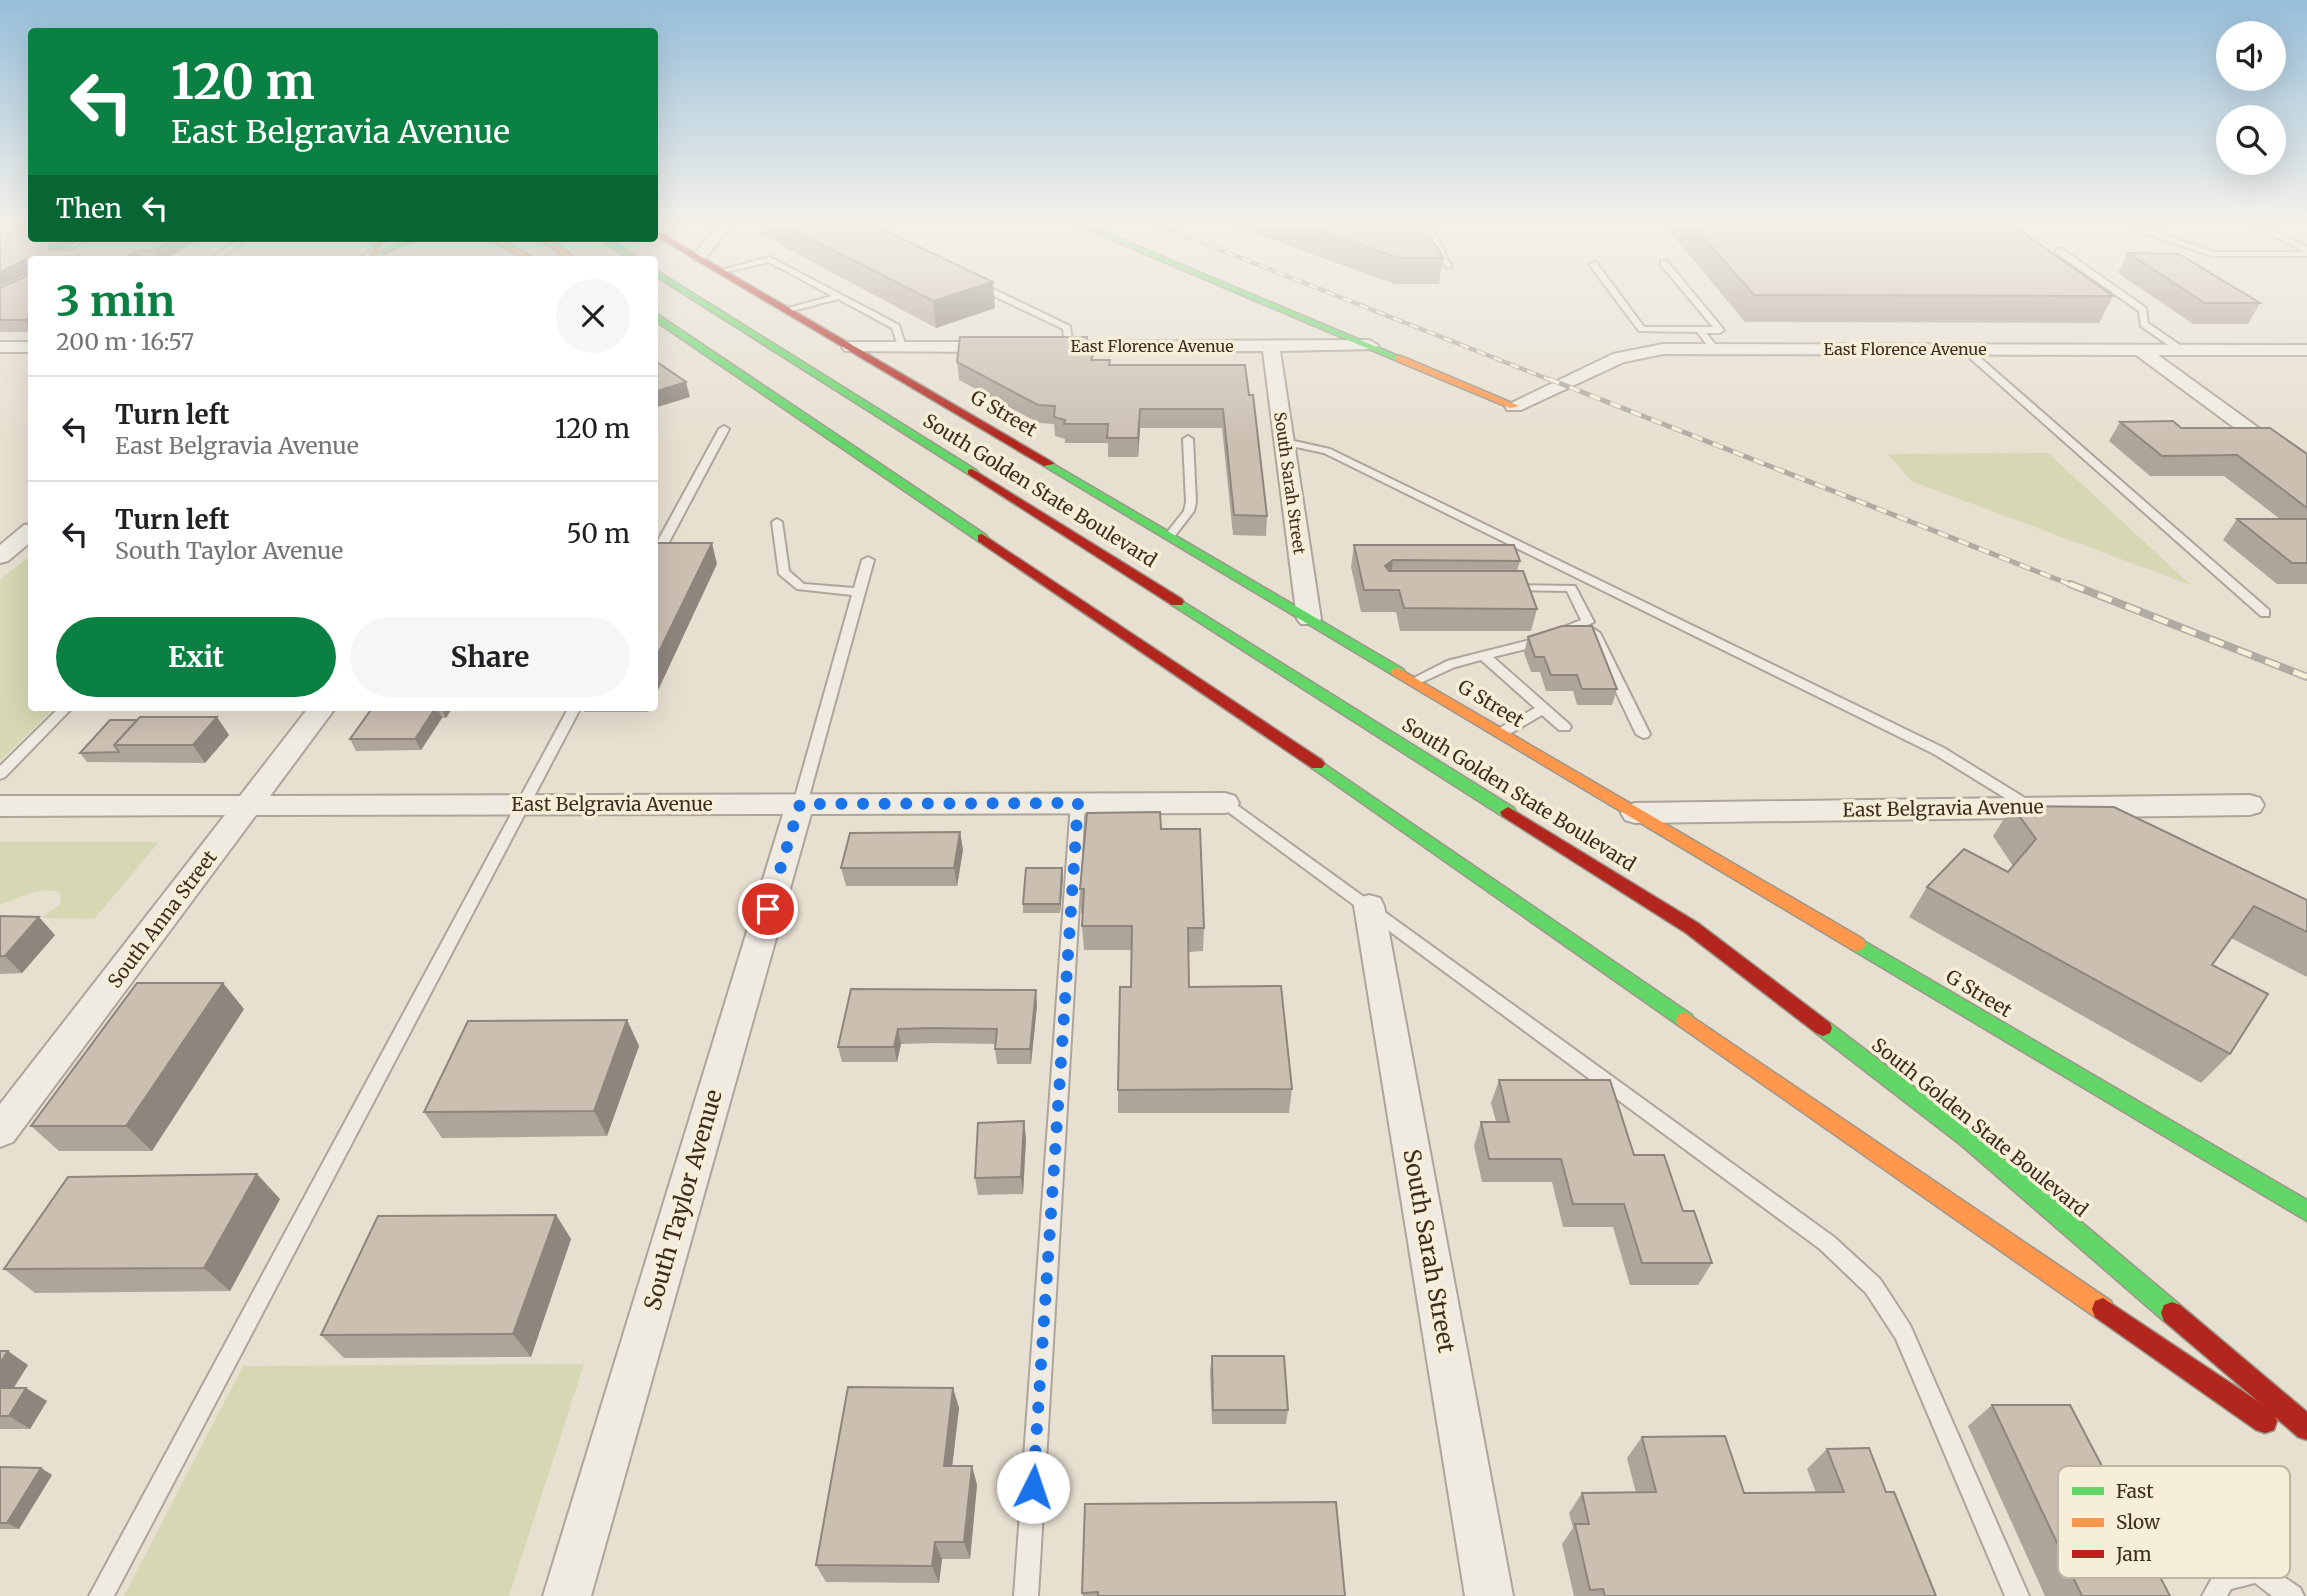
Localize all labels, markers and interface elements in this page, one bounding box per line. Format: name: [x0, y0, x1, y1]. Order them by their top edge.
map controls: [2216, 21, 2286, 175]
button: sound: [2216, 21, 2286, 91]
text: 120 m: [171, 51, 315, 112]
icon: left: [56, 56, 147, 147]
button: search: [2216, 105, 2286, 175]
text: East Belgravia Avenue: [171, 112, 510, 152]
icon: left: [136, 189, 174, 227]
text: Then: [56, 192, 122, 225]
text: 3 min: [56, 275, 175, 327]
button: close: [556, 279, 630, 353]
text: 200 m · 16:57: [56, 327, 194, 356]
street label: East Florence Avenue: [1070, 336, 1234, 356]
street label: East Florence Avenue: [1823, 339, 1987, 359]
street label: G Street: [967, 384, 1042, 442]
text: Turn left: [115, 398, 229, 431]
street label: South Golden State Boulevard: [919, 408, 1161, 572]
icon: left: [56, 410, 94, 448]
street label: South Sarah Street: [1270, 411, 1310, 556]
text: 120 m: [555, 412, 630, 445]
text: East Belgravia Avenue: [115, 431, 359, 460]
text: Turn left: [115, 503, 229, 536]
icon: left: [56, 515, 94, 553]
text: 50 m: [566, 517, 630, 550]
text: South Taylor Avenue: [115, 536, 343, 565]
button: Exit: [56, 617, 336, 697]
button: Share: [350, 617, 630, 697]
street label: G Street: [1454, 674, 1529, 732]
street label: South Golden State Boulevard: [1398, 712, 1640, 876]
street label: East Belgravia Avenue: [511, 792, 713, 816]
street label: East Belgravia Avenue: [1842, 794, 2044, 822]
street label: South Anna Street: [102, 845, 222, 993]
pin: [738, 879, 798, 939]
icon: arrive: [749, 890, 787, 928]
street label: G Street: [1942, 964, 2017, 1022]
street label: South Golden State Boulevard: [1867, 1032, 2093, 1222]
street label: South Taylor Avenue: [637, 1086, 728, 1314]
street label: South Sarah Street: [1397, 1147, 1462, 1355]
position arrow: [996, 1450, 1070, 1524]
legend: [2058, 1466, 2290, 1578]
text: Fast: [2116, 1479, 2154, 1503]
text: Slow: [2116, 1510, 2161, 1534]
text: Jam: [2115, 1542, 2152, 1566]

